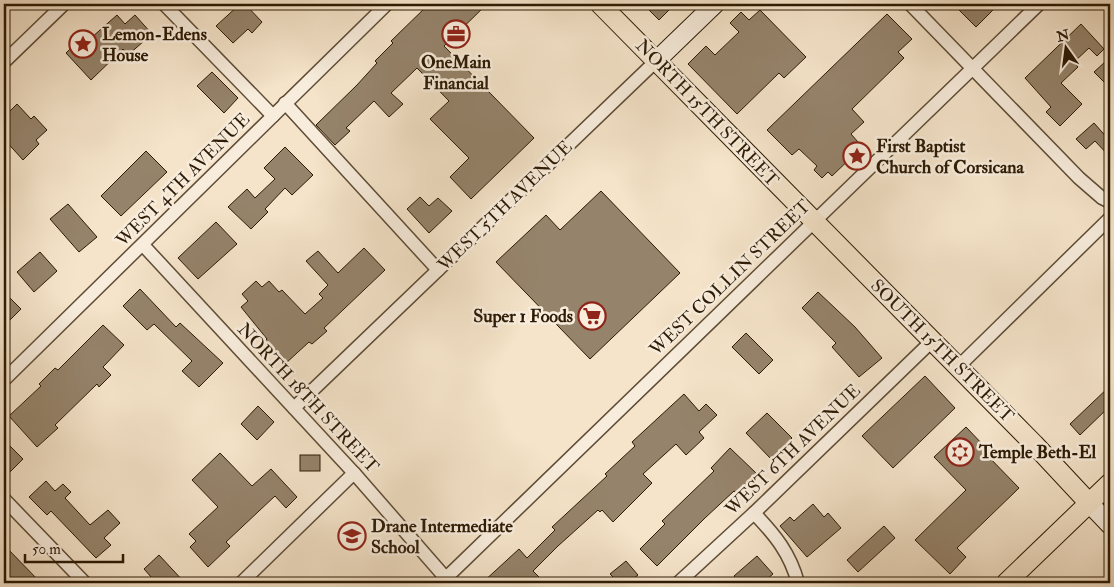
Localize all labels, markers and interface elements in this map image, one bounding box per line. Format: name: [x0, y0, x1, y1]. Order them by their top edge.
office icon: OneMain Financial: [441, 19, 471, 49]
north arrow: [1042, 22, 1092, 72]
place label: Lemon-Edens House: [102, 23, 207, 67]
text: N: [1054, 26, 1072, 46]
place icon: Lemon-Edens House: [68, 29, 98, 59]
street label: NORTH 15TH STREET: [630, 34, 784, 192]
place label: OneMain Financial: [421, 51, 492, 95]
street label: WEST 4TH AVENUE: [110, 108, 255, 253]
place label: First Baptist Church of Corsicana: [876, 135, 1025, 179]
street label: WEST 5TH AVENUE: [432, 136, 577, 277]
place icon: First Baptist Church of Corsicana: [842, 141, 872, 171]
street label: WEST COLLIN STREET: [644, 195, 816, 362]
street label: SOUTH 15TH STREET: [866, 275, 1019, 428]
supermarket icon: Super 1 Foods: [577, 301, 607, 331]
place label: Super 1 Foods: [473, 305, 573, 328]
street label: NORTH 18TH STREET: [232, 318, 384, 478]
street label: WEST 6TH AVENUE: [720, 379, 866, 521]
synagogue icon: Temple Beth-El: [945, 437, 975, 467]
place label: Temple Beth-El: [978, 441, 1097, 464]
place label: Drane Intermediate School: [371, 515, 513, 559]
school or university icon: Drane Intermediate School: [337, 521, 367, 551]
scale bar: [25, 532, 122, 564]
text: 50 m: [32, 540, 61, 559]

